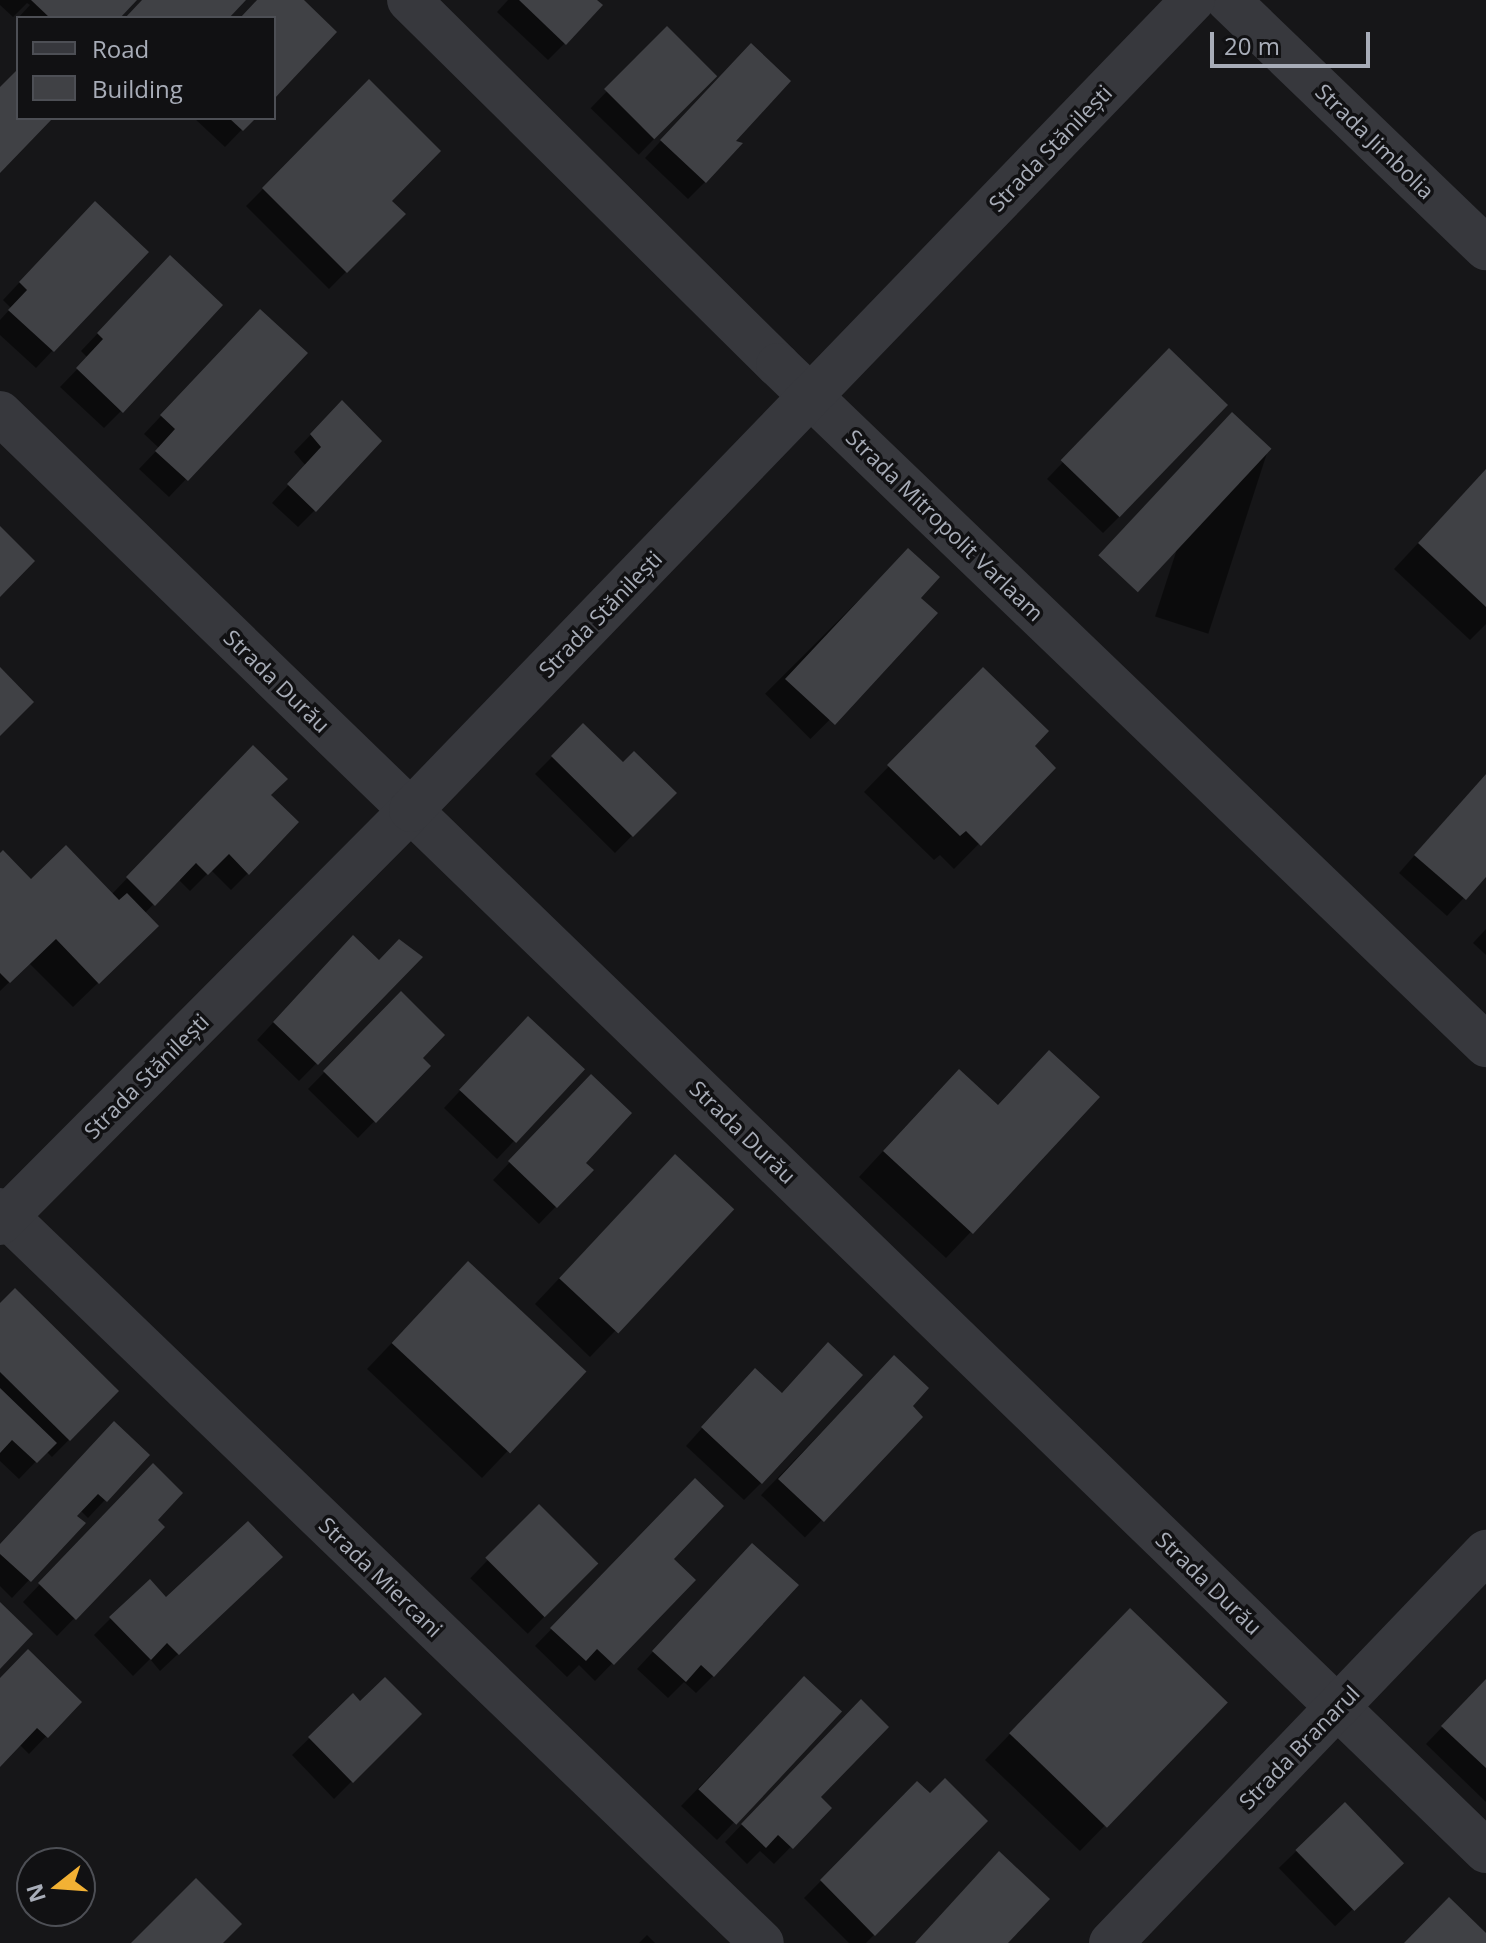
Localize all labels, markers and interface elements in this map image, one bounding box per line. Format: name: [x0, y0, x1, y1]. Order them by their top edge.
legend: [16, 16, 276, 120]
scale bar: [1214, 16, 1374, 66]
text: 20 m: [1224, 29, 1280, 62]
text: Road: [92, 32, 149, 65]
text: Building: [92, 72, 183, 105]
street label: Strada Jimbolia: [1310, 78, 1440, 204]
street label: Strada Stănilești: [983, 79, 1117, 217]
street label: Strada Mitropolit Varlaam: [841, 424, 1049, 626]
street label: Strada Stănilești: [533, 545, 667, 683]
street label: Strada Durău: [219, 624, 335, 738]
street label: Strada Stănilești: [78, 1008, 214, 1144]
street label: Strada Durău: [685, 1075, 801, 1189]
street label: Strada Miercani: [314, 1512, 448, 1642]
street label: Strada Durău: [1151, 1526, 1267, 1640]
street label: Strada Branarul: [1233, 1680, 1365, 1814]
north arrow: [16, 1847, 96, 1927]
text: N: [18, 1880, 52, 1906]

